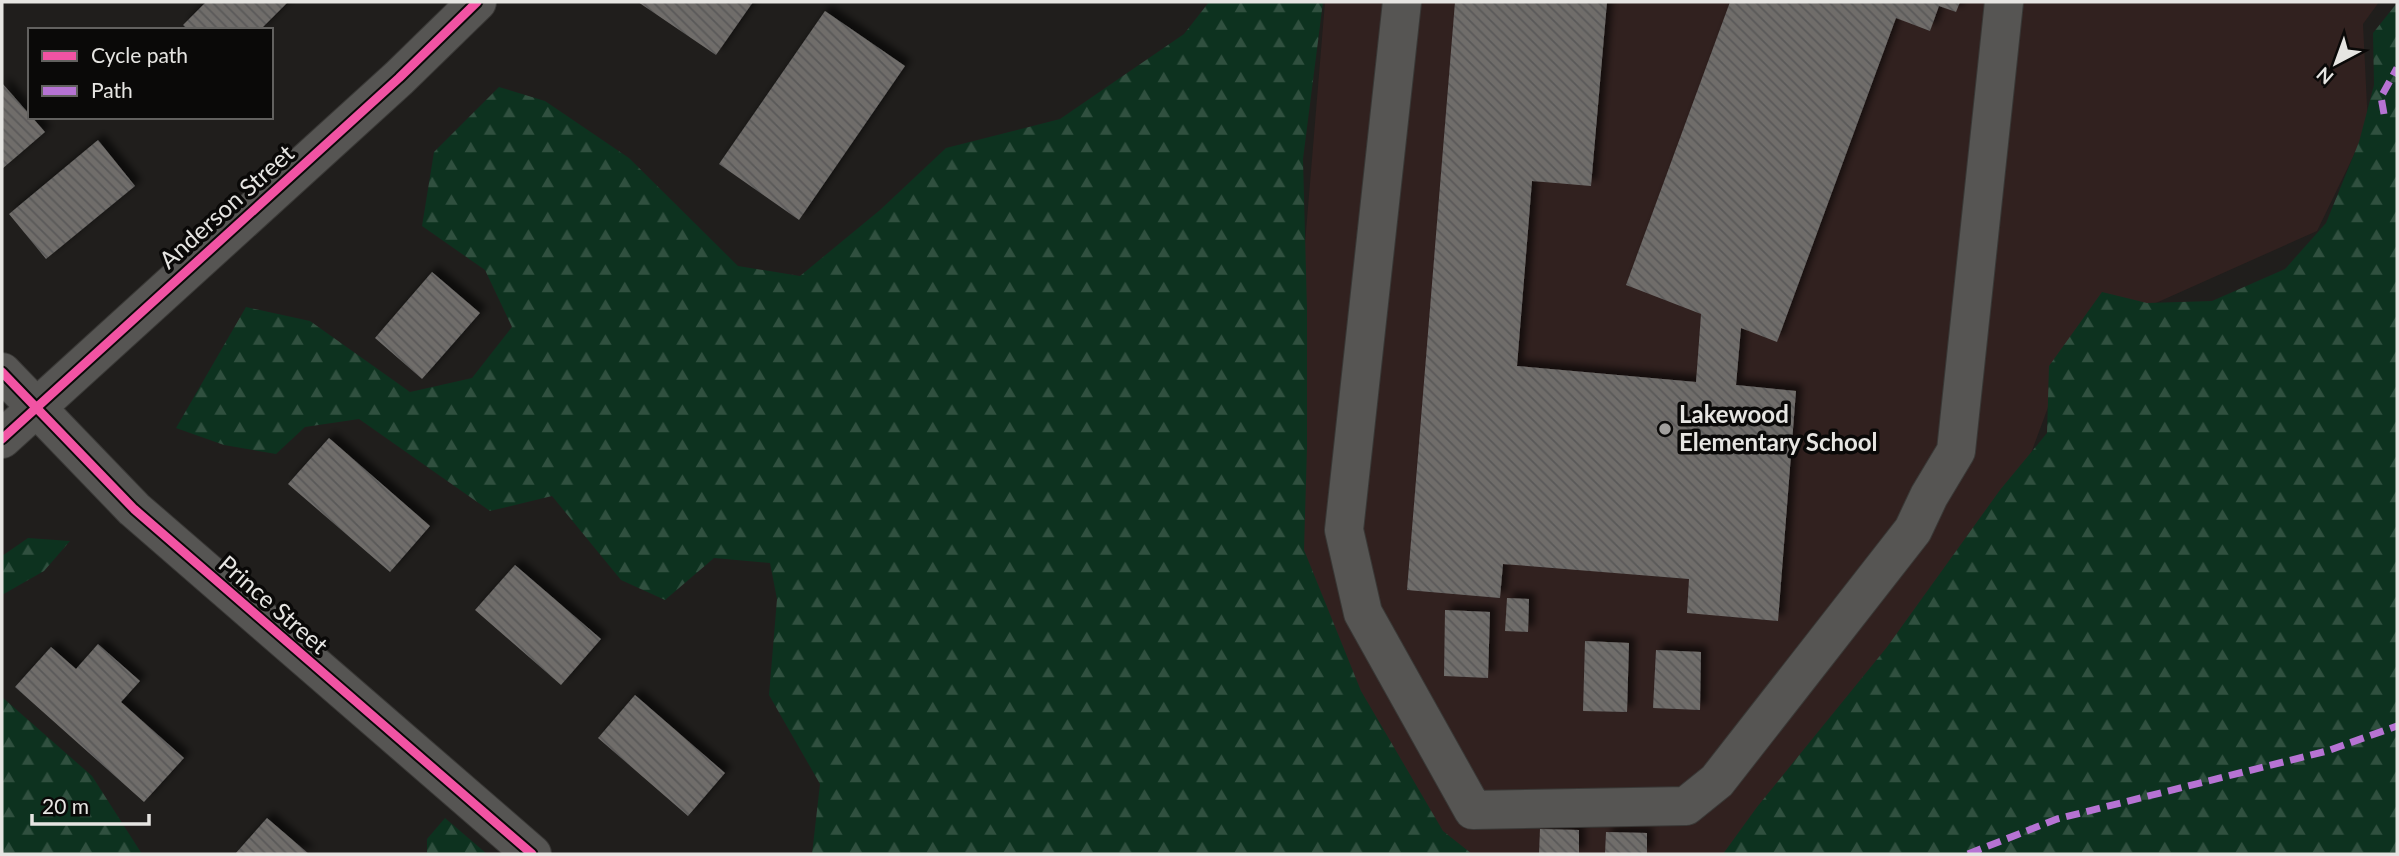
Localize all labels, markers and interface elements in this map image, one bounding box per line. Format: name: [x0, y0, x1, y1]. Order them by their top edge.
legend: [28, 28, 273, 119]
north arrow: [2301, 28, 2371, 98]
text: Cycle path: [91, 42, 188, 67]
text: N: [2311, 63, 2338, 90]
text: Path: [91, 77, 133, 102]
street label: Anderson Street: [153, 138, 300, 274]
place label: Lakewood Elementary School: [1679, 399, 1878, 456]
marker: Lakewood Elementary School: [1657, 421, 1673, 437]
street label: Prince Street: [213, 549, 335, 659]
scale bar: [32, 782, 149, 826]
text: 20 m: [42, 793, 89, 818]

